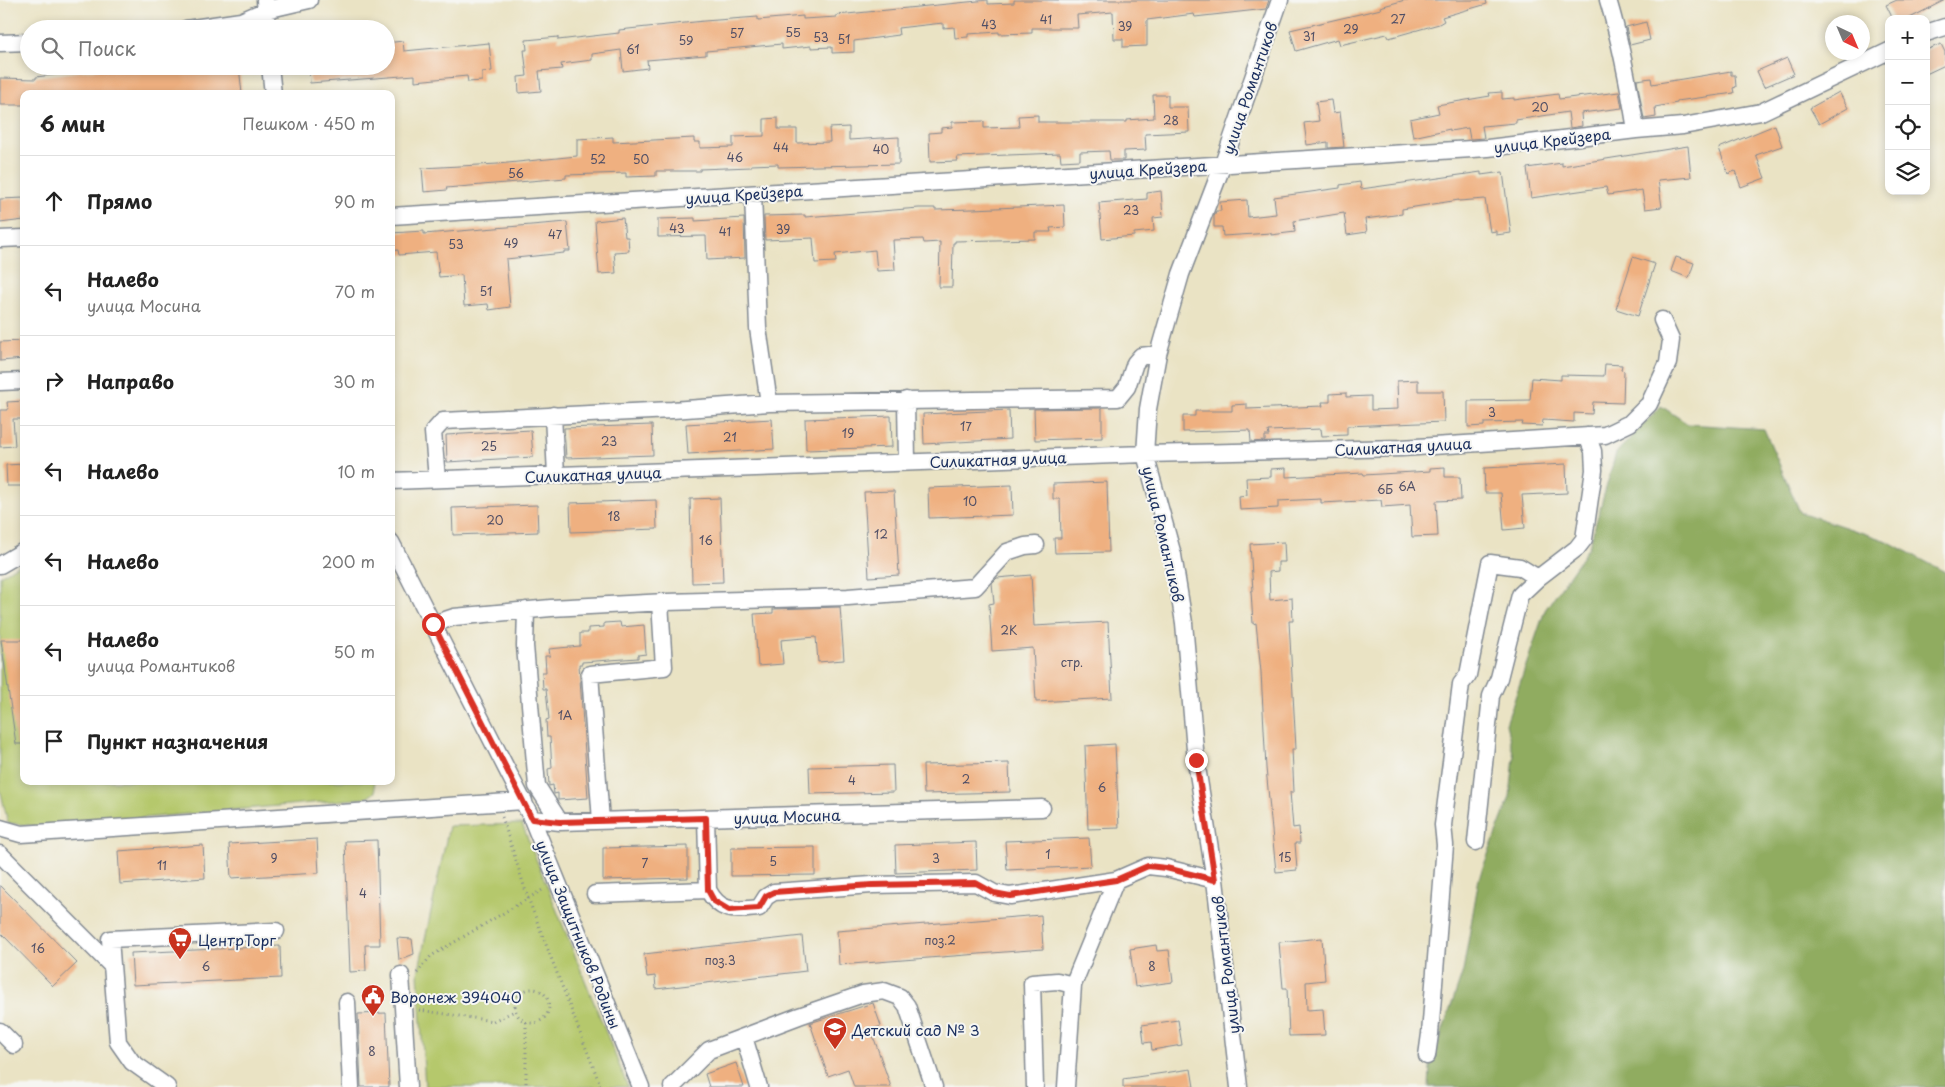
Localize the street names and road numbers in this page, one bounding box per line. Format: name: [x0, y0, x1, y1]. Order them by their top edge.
street label: улица Романтиков: [1215, 18, 1283, 157]
street label: улица Крейзера: [1492, 121, 1612, 159]
street label: улица Крейзера: [1088, 153, 1208, 185]
street label: улица Крейзера: [684, 178, 804, 210]
street label: Силикатная улица: [1334, 431, 1473, 461]
street label: Силикатная улица: [929, 445, 1067, 473]
street label: Силикатная улица: [524, 460, 662, 488]
street label: улица Романтиков: [1137, 464, 1191, 605]
street label: улица Мосина: [733, 803, 841, 829]
street label: улица Защитников Родины: [531, 836, 627, 1032]
street label: улица Романтиков: [1205, 894, 1245, 1035]

